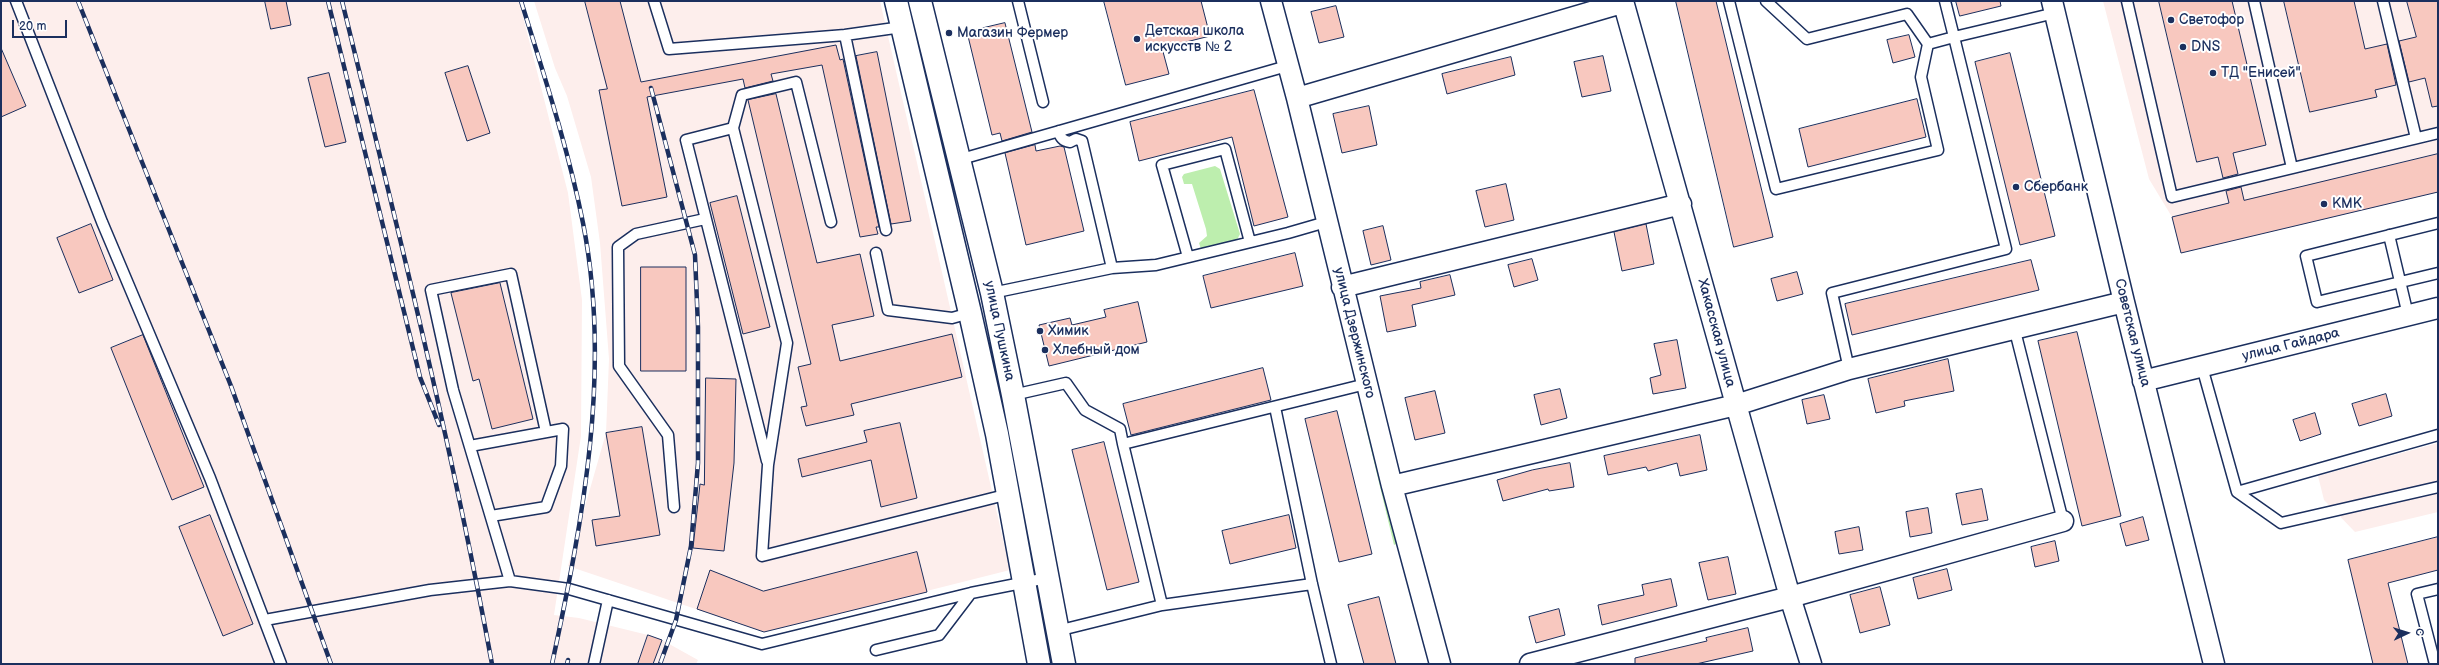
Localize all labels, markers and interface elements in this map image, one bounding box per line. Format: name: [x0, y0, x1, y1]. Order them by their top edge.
scale bar: [14, 12, 69, 38]
place label: Светофор: [2179, 12, 2244, 28]
marker: Светофор: [2166, 15, 2176, 25]
text: 20 m: [19, 19, 46, 34]
place label: Детская школа искусств № 2: [1145, 23, 1244, 56]
place label: Магазин Фермер: [957, 25, 1068, 41]
marker: Магазин Фермер: [944, 28, 954, 38]
marker: Детская школа искусств № 2: [1132, 34, 1142, 44]
place label: DNS: [2191, 39, 2220, 55]
marker: DNS: [2178, 42, 2188, 52]
place label: ТД "Енисей": [2221, 65, 2301, 81]
marker: ТД "Енисей": [2208, 68, 2218, 78]
place label: Сбербанк: [2024, 179, 2088, 195]
marker: Сбербанк: [2011, 182, 2021, 192]
place label: КМК: [2332, 196, 2362, 212]
marker: КМК: [2319, 199, 2329, 209]
street label: улица Дзержинского: [1330, 266, 1378, 400]
street label: Хакасская улица: [1693, 277, 1739, 389]
street label: Советская улица: [2110, 277, 2154, 389]
street label: улица Пушкина: [980, 280, 1018, 382]
place label: Химик: [1048, 323, 1089, 339]
street label: улица Гайдара: [2241, 325, 2341, 365]
marker: Химик: [1035, 326, 1045, 336]
place label: Хлебный дом: [1053, 342, 1140, 358]
marker: Хлебный дом: [1040, 345, 1050, 355]
north arrow: [2387, 613, 2427, 653]
text: С: [2413, 628, 2426, 636]

